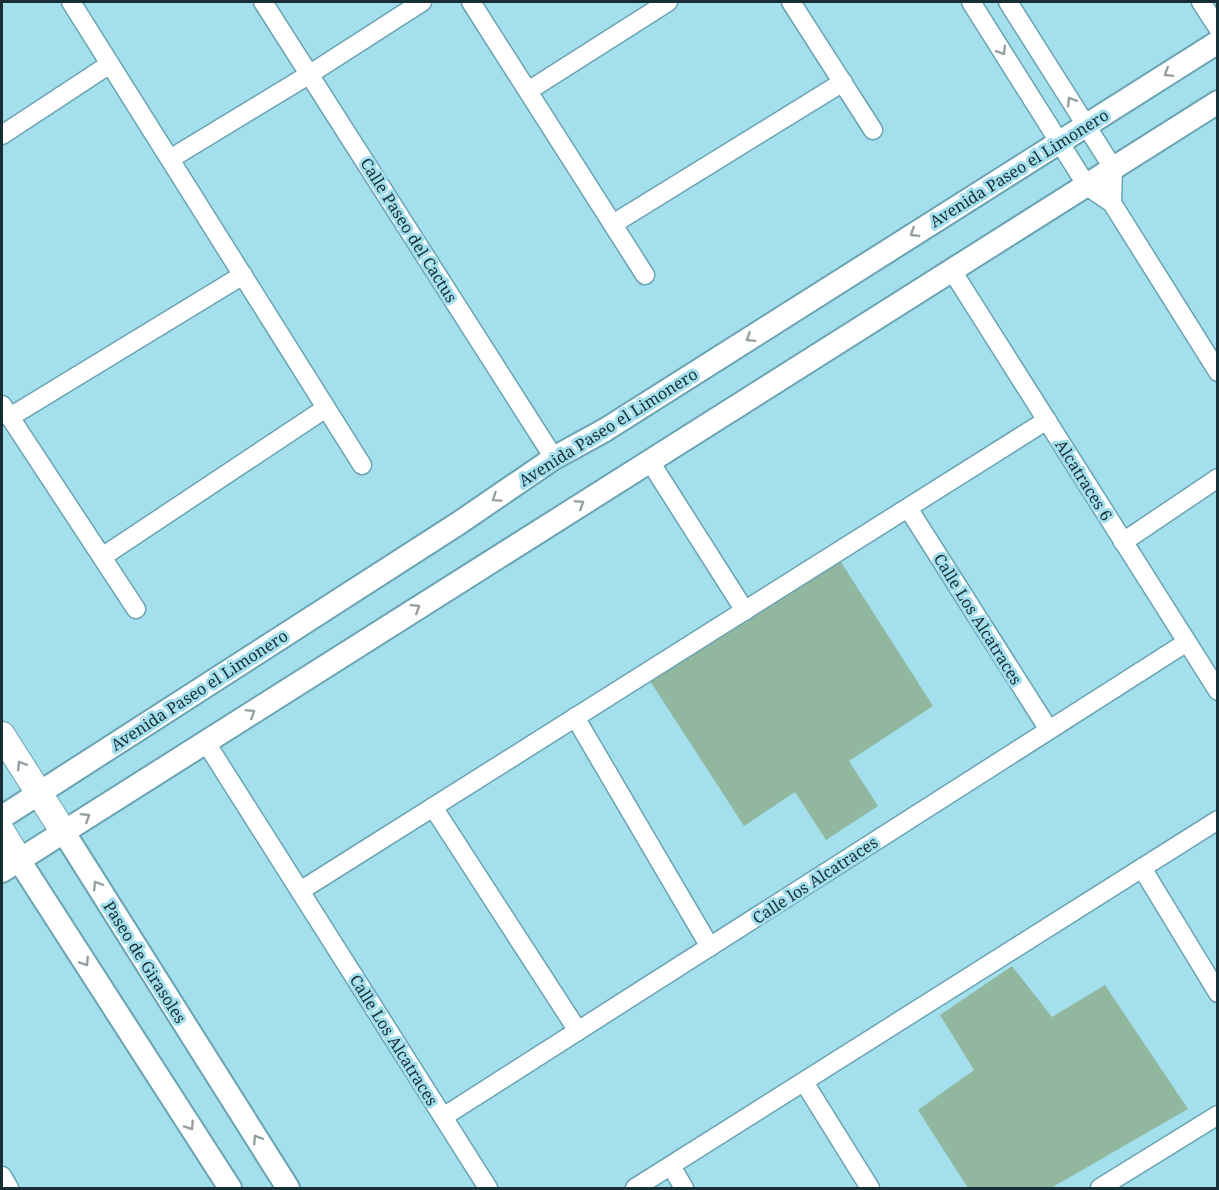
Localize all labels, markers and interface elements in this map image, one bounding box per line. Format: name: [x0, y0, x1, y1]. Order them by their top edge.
one-way arrow: [995, 45, 1007, 55]
one-way arrow: [1164, 66, 1174, 78]
one-way arrow: [1066, 97, 1078, 107]
street label: Avenida Paseo el Limonero: [925, 104, 1113, 232]
street label: Calle Paseo del Cactus: [356, 154, 462, 306]
one-way arrow: [910, 226, 920, 238]
one-way arrow: [746, 331, 757, 342]
street label: Avenida Paseo el Limonero: [514, 363, 702, 491]
street label: Alcatraces 6: [1050, 435, 1118, 525]
one-way arrow: [492, 491, 503, 502]
one-way arrow: [573, 500, 584, 511]
street label: Calle Los Alcatraces: [929, 549, 1027, 689]
one-way arrow: [409, 605, 420, 616]
street label: Avenida Paseo el Limonero: [106, 624, 292, 756]
one-way arrow: [245, 708, 255, 720]
one-way arrow: [17, 761, 28, 772]
one-way arrow: [80, 812, 90, 824]
street label: Calle los Alcatraces: [748, 831, 882, 929]
one-way arrow: [92, 881, 104, 891]
street label: Paseo de Girasoles: [98, 897, 192, 1027]
one-way arrow: [78, 955, 89, 966]
street label: Calle Los Alcatraces: [345, 970, 443, 1110]
one-way arrow: [183, 1120, 195, 1130]
one-way arrow: [253, 1135, 264, 1146]

